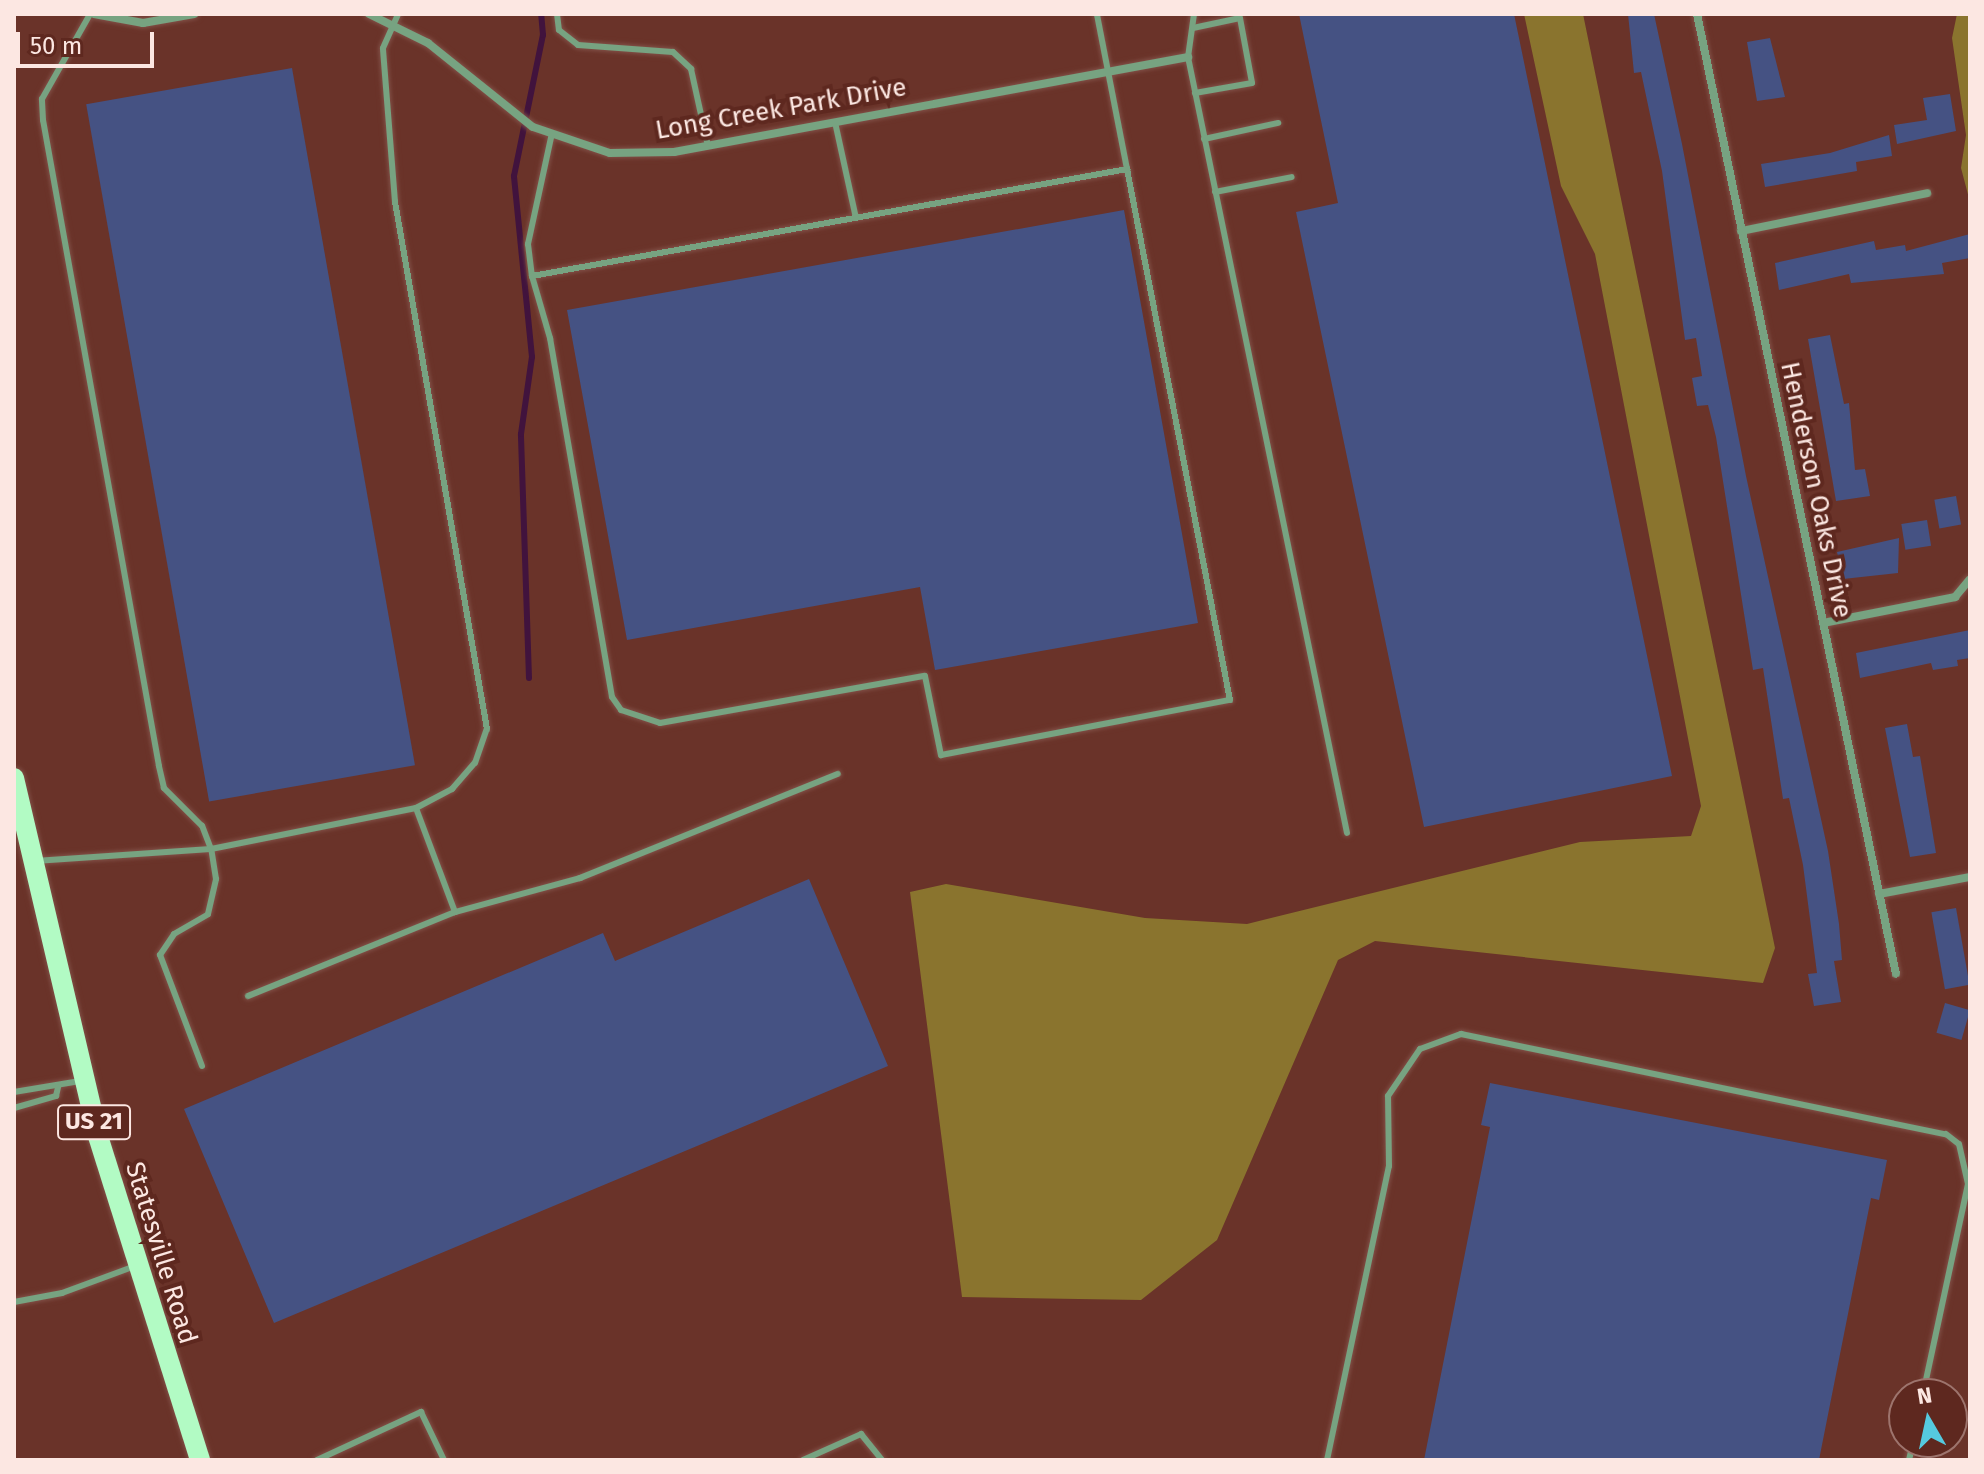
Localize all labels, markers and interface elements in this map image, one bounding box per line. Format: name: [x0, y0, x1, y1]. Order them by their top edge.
scale bar: [20, 16, 158, 66]
text: 50 m: [30, 32, 82, 60]
street label: Long Creek Park Drive: [653, 72, 909, 146]
street label: Henderson Oaks Drive: [1774, 359, 1858, 621]
road number: US 21: [56, 1102, 132, 1142]
street label: Statesville Road: [119, 1158, 203, 1348]
north arrow: [1888, 1378, 1968, 1458]
text: N: [1915, 1381, 1934, 1410]

